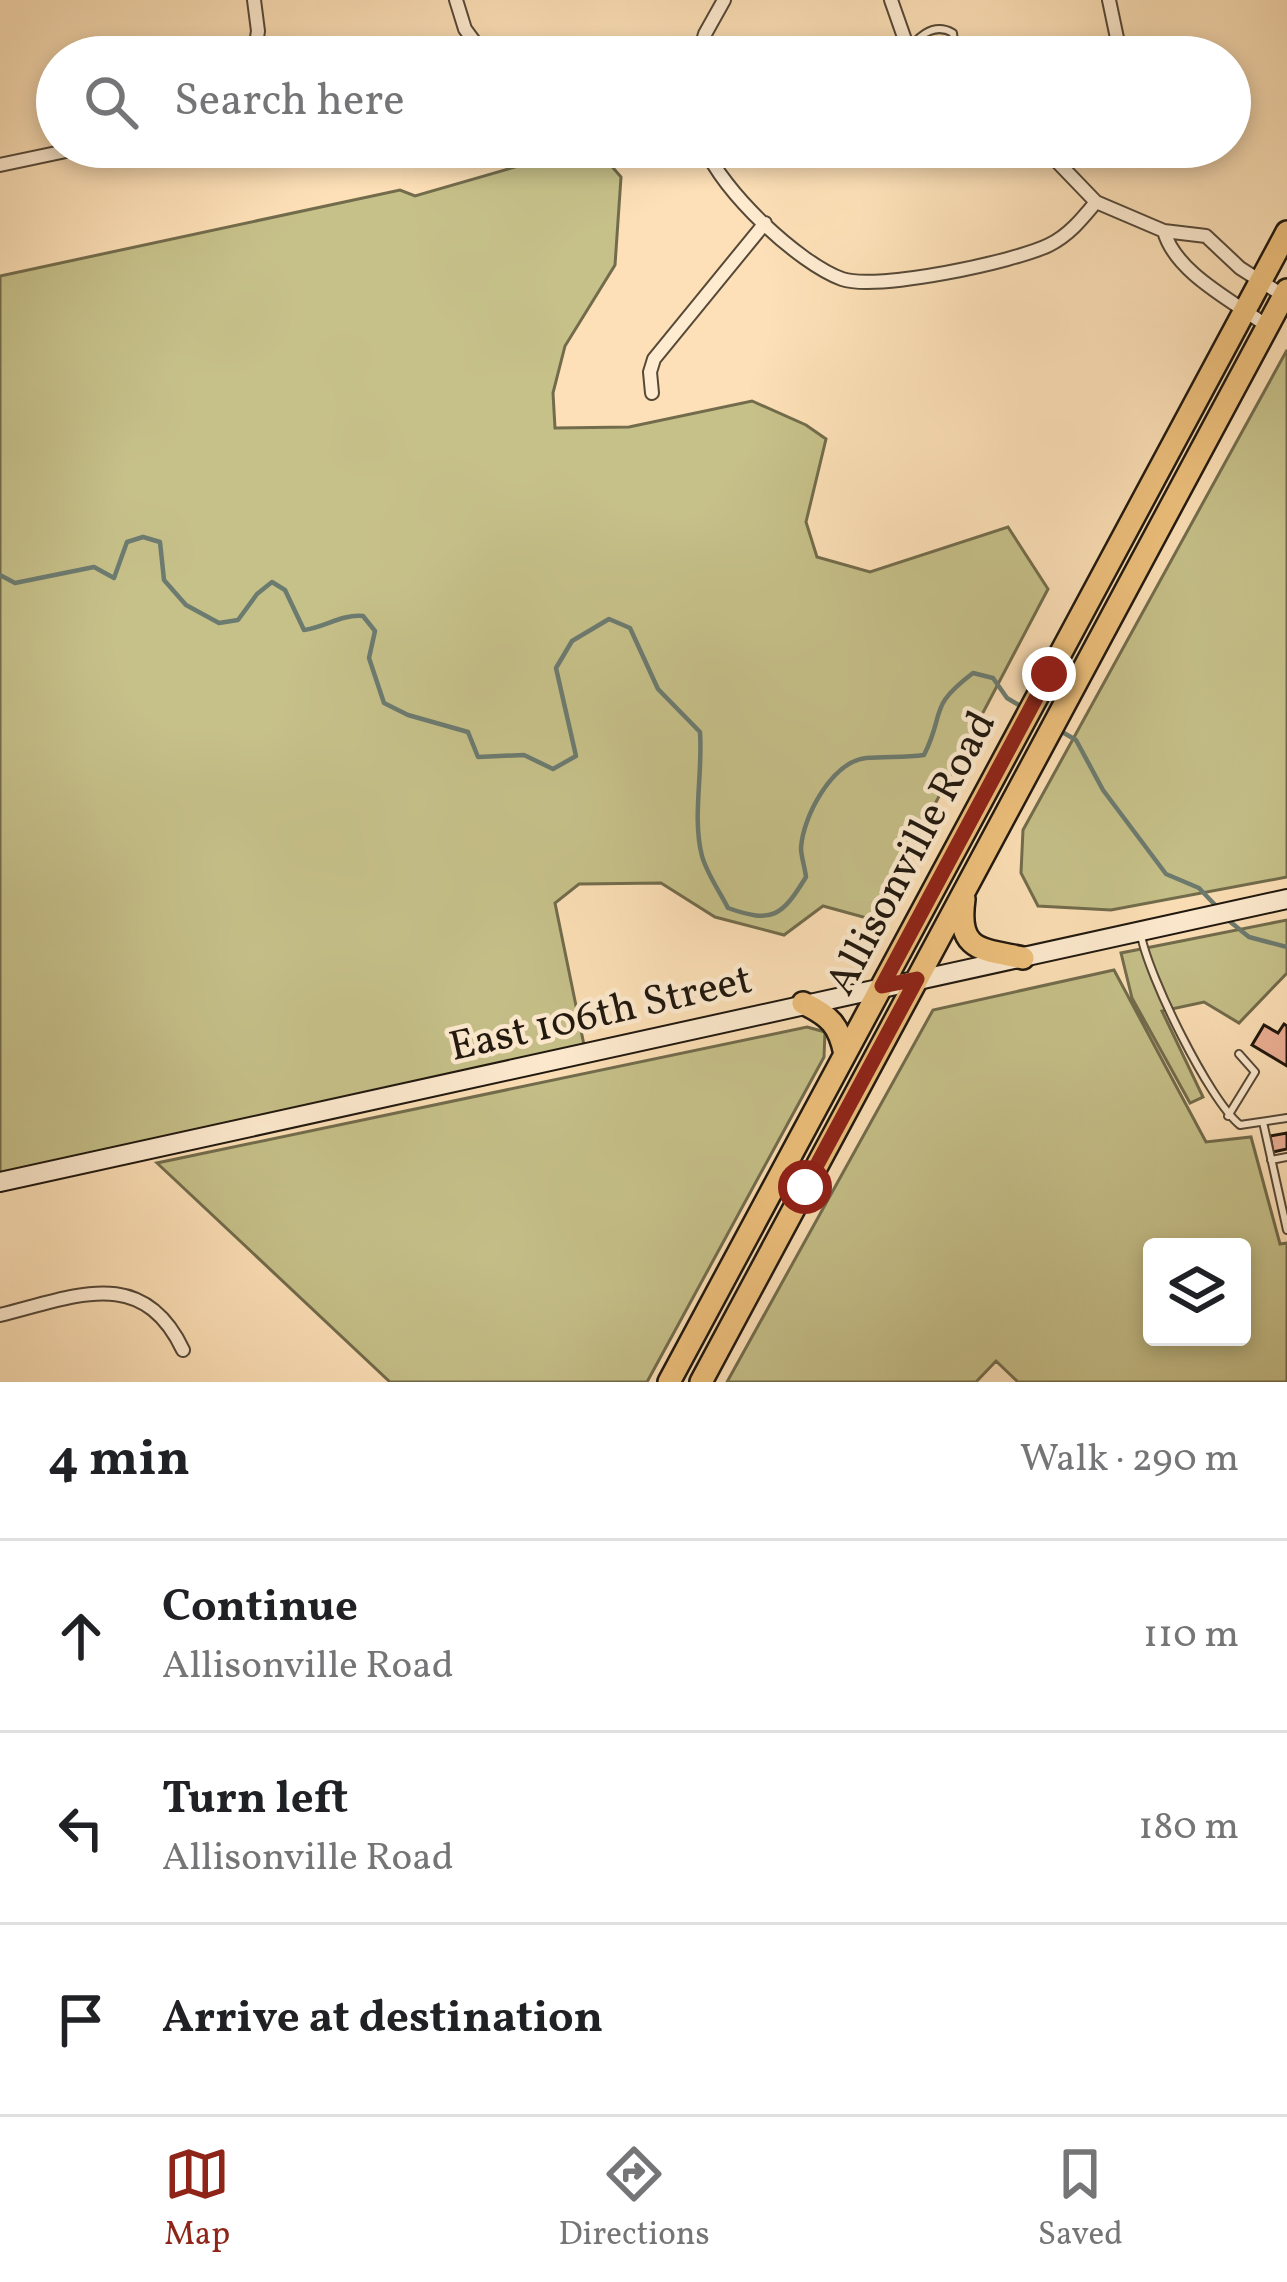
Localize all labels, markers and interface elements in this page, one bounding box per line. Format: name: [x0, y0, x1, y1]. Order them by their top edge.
search box: [36, 36, 1251, 168]
icon: search: [78, 69, 144, 135]
text: Search here: [174, 71, 405, 134]
route end: [1022, 647, 1076, 701]
street label: Allisonville Road: [813, 702, 1013, 1007]
street label: East 106th Street: [444, 952, 758, 1079]
route start: [778, 1160, 832, 1214]
map controls: [1143, 1238, 1251, 1346]
button: layers: [1143, 1238, 1251, 1346]
text: 4 min: [48, 1425, 190, 1496]
text: Walk · 290 m: [1020, 1433, 1239, 1487]
text: Continue: [162, 1577, 358, 1640]
icon: ahead: [48, 1603, 114, 1669]
text: 110 m: [1143, 1609, 1239, 1663]
text: Allisonville Road: [162, 1640, 454, 1694]
text: Turn left: [162, 1769, 348, 1832]
icon: left: [48, 1795, 114, 1861]
text: 180 m: [1138, 1801, 1239, 1855]
text: Allisonville Road: [162, 1832, 454, 1886]
icon: arrive: [48, 1987, 114, 2053]
text: Arrive at destination: [162, 1988, 603, 2051]
tab: Map: [164, 2141, 230, 2259]
tab: Directions: [558, 2141, 710, 2259]
tab: Saved: [1038, 2141, 1123, 2259]

